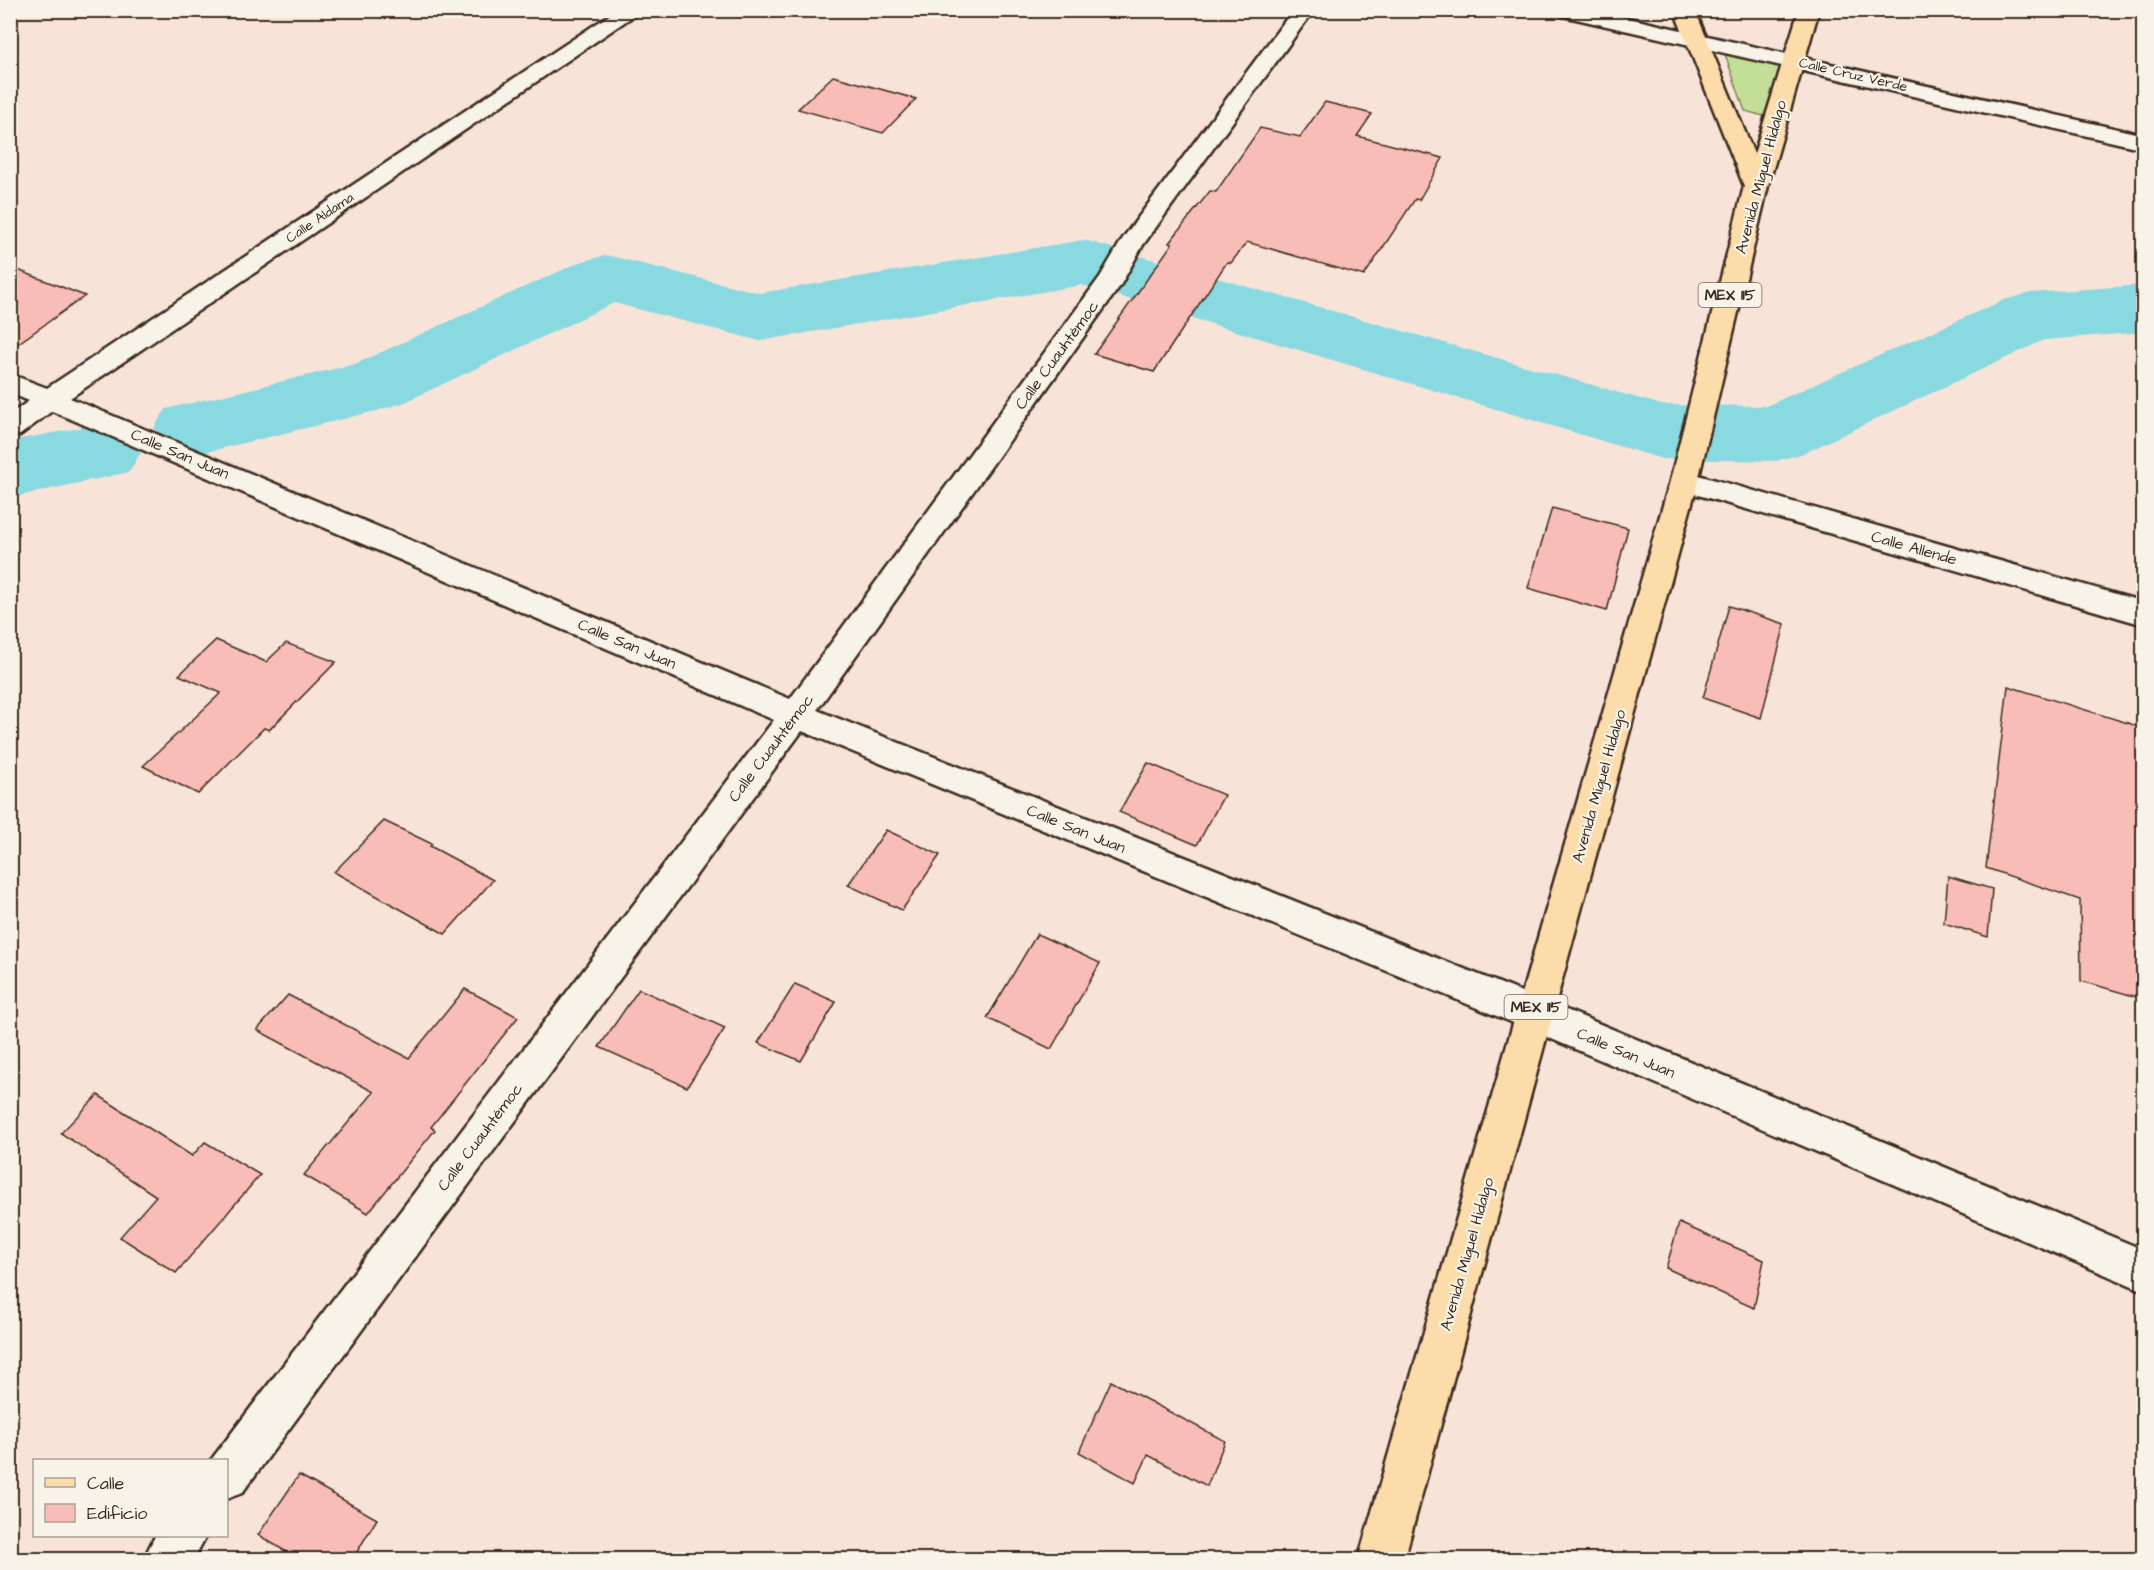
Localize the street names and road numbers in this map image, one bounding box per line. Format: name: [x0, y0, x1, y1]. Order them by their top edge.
street label: Calle Cruz Verde: [1797, 53, 1910, 97]
street label: Avenida Miguel Hidalgo: [1730, 98, 1793, 257]
street label: Calle Aldama: [282, 188, 358, 248]
road number: MEX 115: [1698, 283, 1762, 307]
street label: Calle Cuauhtémoc: [1010, 296, 1104, 414]
street label: Calle San Juan: [127, 423, 233, 485]
street label: Calle Allende: [1868, 525, 1960, 571]
street label: Calle San Juan: [574, 613, 680, 675]
street label: Calle Cuauhtémoc: [723, 690, 819, 806]
street label: Avenida Miguel Hidalgo: [1567, 707, 1632, 865]
street label: Calle San Juan: [1023, 799, 1129, 859]
road number: MEX 115: [1504, 995, 1568, 1019]
street label: Calle San Juan: [1573, 1022, 1679, 1084]
street label: Calle Cuauhtémoc: [432, 1079, 528, 1195]
street label: Avenida Miguel Hidalgo: [1435, 1175, 1500, 1333]

